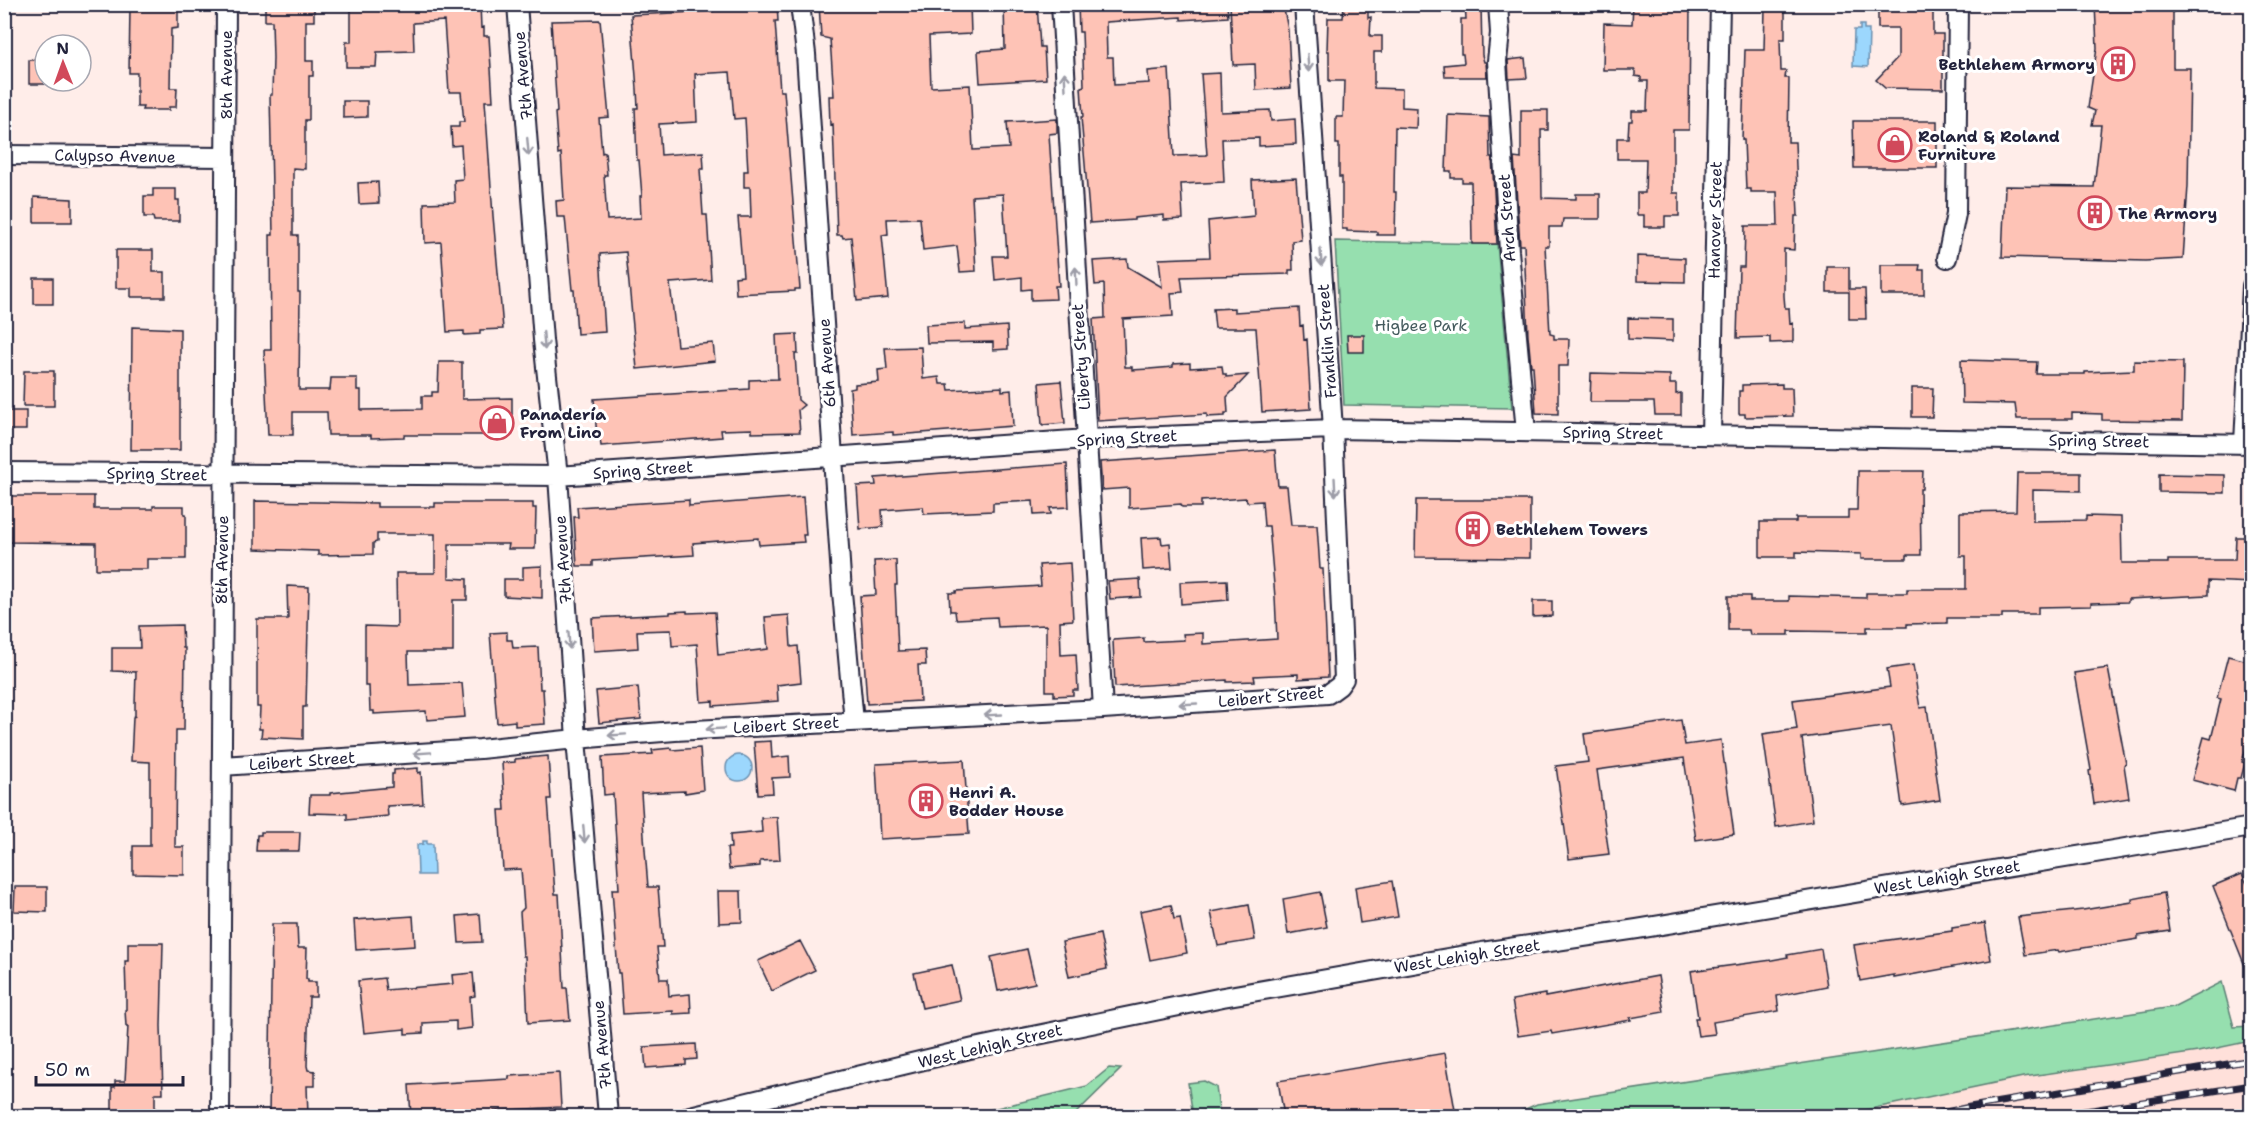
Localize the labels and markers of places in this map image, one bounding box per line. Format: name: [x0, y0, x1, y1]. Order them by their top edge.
building icon: Bethlehem Armory: [2100, 46, 2136, 82]
place label: Bethlehem Armory: [1939, 54, 2095, 75]
place label: Roland & Roland Furniture: [1918, 126, 2060, 165]
shop icon: Roland & Roland Furniture: [1877, 127, 1913, 163]
building icon: The Armory: [2077, 195, 2113, 231]
place label: The Armory: [2118, 203, 2217, 224]
place label: Panadería From Lino: [520, 404, 606, 443]
shop icon: Panadería From Lino: [479, 405, 515, 441]
building icon: Bethlehem Towers: [1455, 511, 1491, 547]
place label: Bethlehem Towers: [1496, 519, 1648, 540]
place label: Henri A. Bodder House: [949, 782, 1065, 821]
building icon: Henri A. Bodder House: [908, 783, 944, 819]

